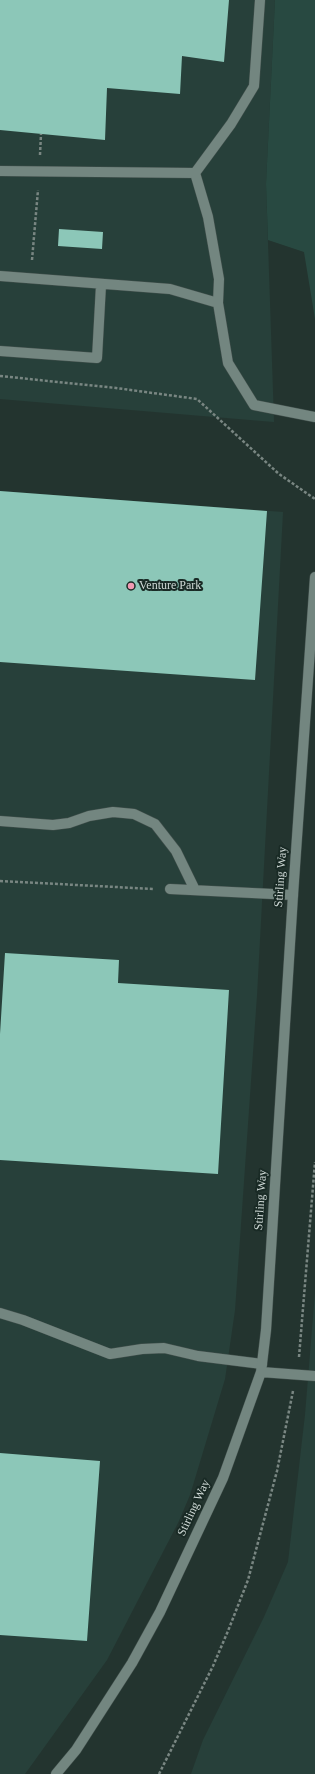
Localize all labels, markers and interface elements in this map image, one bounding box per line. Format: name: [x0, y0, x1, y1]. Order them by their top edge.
place label: Venture Park: [139, 579, 201, 593]
marker: Venture Park: [126, 581, 136, 591]
street label: Stirling Way: [272, 846, 290, 908]
street label: Stirling Way: [252, 1169, 270, 1231]
street label: Stirling Way: [175, 1477, 213, 1539]

